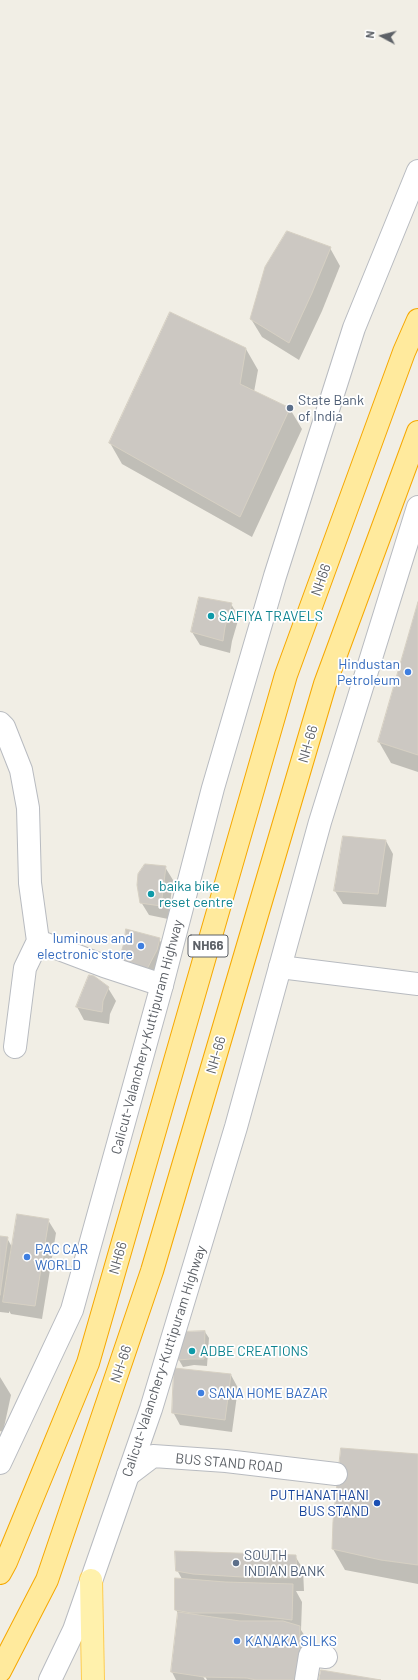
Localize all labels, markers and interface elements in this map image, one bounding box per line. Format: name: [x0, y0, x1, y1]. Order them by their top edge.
north arrow: [362, 16, 402, 56]
text: N: [363, 30, 376, 39]
place label: State Bank of India: [298, 392, 364, 424]
marker: State Bank of India: [285, 403, 295, 413]
street label: NH66: [307, 562, 335, 598]
place label: SAFIYA TRAVELS: [219, 608, 323, 624]
marker: SAFIYA TRAVELS: [206, 611, 216, 621]
place label: Hindustan Petroleum: [337, 656, 400, 688]
marker: Hindustan Petroleum: [403, 667, 413, 677]
street label: NH-66: [295, 723, 321, 765]
place label: baika bike reset centre: [159, 878, 233, 910]
marker: baika bike reset centre: [146, 889, 156, 899]
street label: Calicut-Valanchery-Kuttipuram Highway: [108, 918, 186, 1156]
place label: luminous and electronic store: [37, 930, 133, 962]
road number: NH66: [188, 935, 228, 957]
marker: luminous and electronic store: [136, 941, 146, 951]
street label: NH-66: [203, 1034, 229, 1076]
street label: NH66: [105, 1240, 131, 1276]
place label: PAC CAR WORLD: [35, 1241, 88, 1274]
street label: Calicut-Valanchery-Kuttipuram Highway: [119, 1243, 209, 1479]
marker: PAC CAR WORLD: [22, 1252, 32, 1262]
street label: NH-66: [107, 1343, 135, 1385]
place label: ADBE CREATIONS: [200, 1343, 308, 1359]
marker: ADBE CREATIONS: [187, 1346, 197, 1356]
place label: SANA HOME BAZAR: [209, 1385, 328, 1401]
marker: SANA HOME BAZAR: [196, 1388, 206, 1398]
street label: BUS STAND ROAD: [175, 1450, 283, 1476]
place label: PUTHANATHANI BUS STAND: [270, 1487, 369, 1520]
marker: PUTHANATHANI BUS STAND: [372, 1498, 382, 1508]
place label: SOUTH INDIAN BANK: [244, 1547, 325, 1580]
marker: SOUTH INDIAN BANK: [231, 1558, 241, 1568]
place label: KANAKA SILKS: [245, 1633, 337, 1649]
marker: KANAKA SILKS: [232, 1636, 242, 1646]

